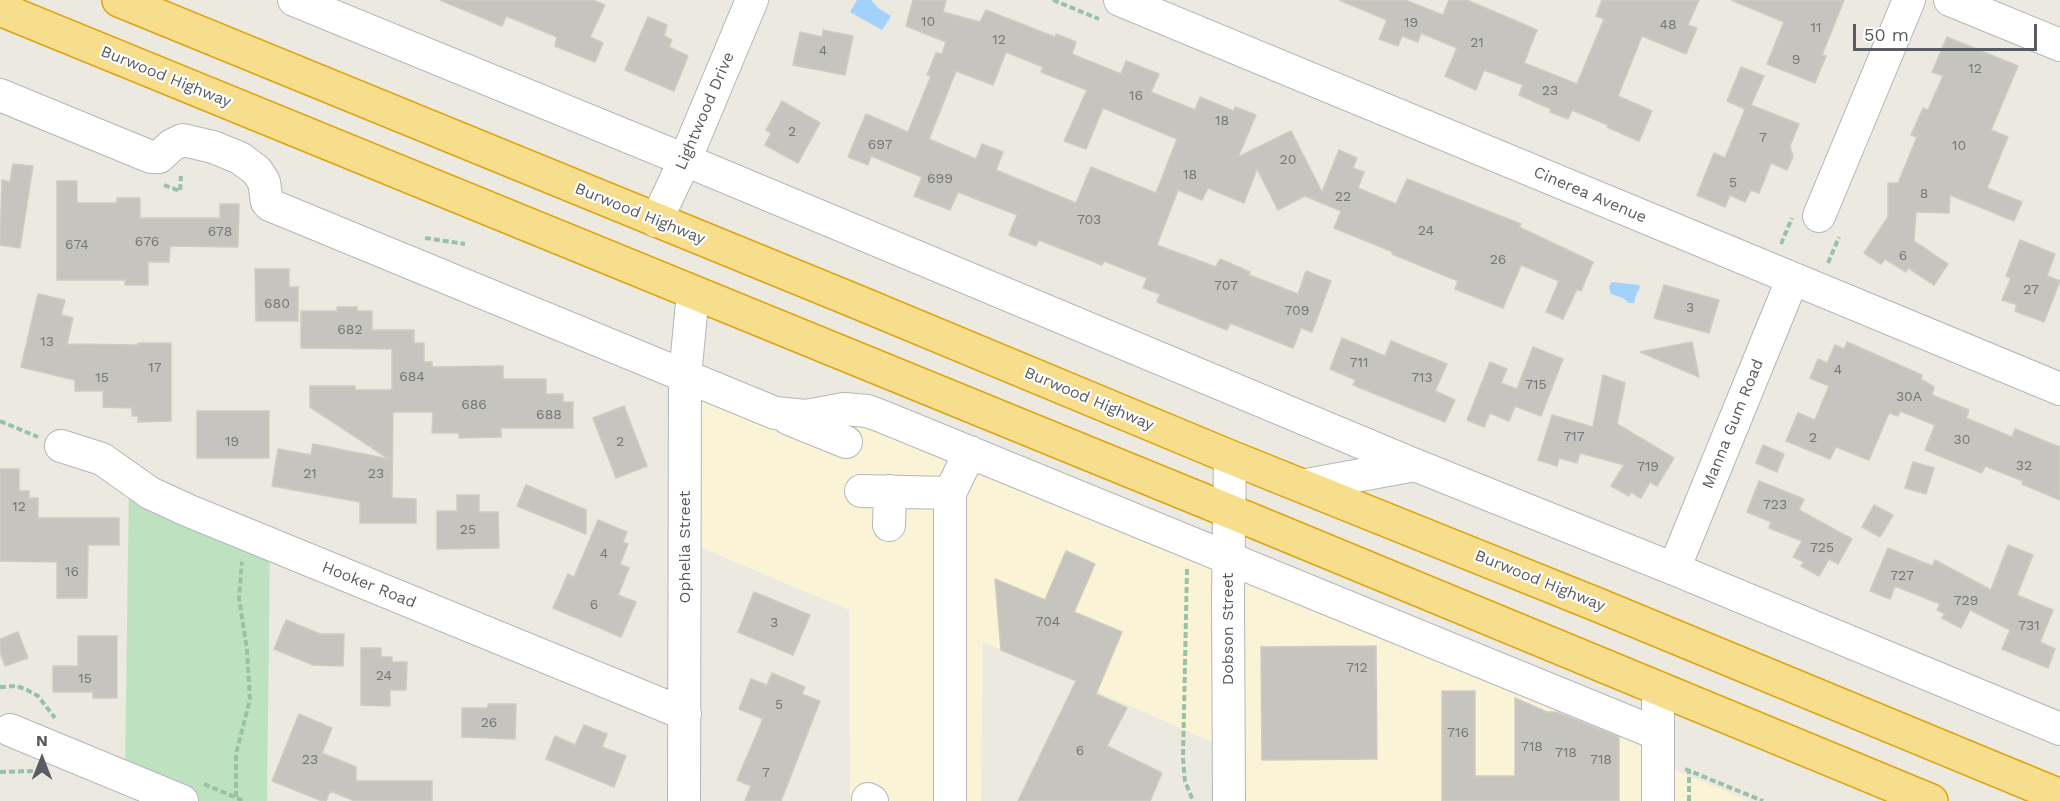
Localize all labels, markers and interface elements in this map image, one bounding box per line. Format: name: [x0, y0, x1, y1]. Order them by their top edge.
scale bar: [1856, 12, 2040, 50]
house number: 10: [921, 14, 935, 30]
house number: 19: [1404, 15, 1418, 31]
house number: 48: [1659, 17, 1677, 33]
house number: 11: [1811, 20, 1821, 36]
text: 50 m: [1864, 24, 1909, 45]
house number: 12: [992, 32, 1006, 48]
house number: 21: [1470, 35, 1484, 51]
street label: Burwood Highway: [98, 42, 234, 112]
house number: 4: [819, 43, 827, 59]
street label: Lightwood Drive: [671, 49, 739, 173]
house number: 9: [1792, 52, 1800, 68]
house number: 12: [1968, 61, 1982, 77]
house number: 23: [1542, 83, 1558, 99]
house number: 16: [1129, 88, 1143, 104]
house number: 18: [1215, 113, 1229, 129]
house number: 2: [788, 124, 796, 140]
house number: 7: [1759, 130, 1767, 146]
house number: 697: [868, 137, 892, 153]
house number: 10: [1952, 138, 1966, 154]
house number: 20: [1280, 152, 1296, 168]
street label: Cinerea Avenue: [1531, 163, 1649, 227]
house number: 18: [1183, 167, 1197, 183]
house number: 699: [927, 171, 953, 187]
house number: 5: [1729, 175, 1737, 191]
street label: Burwood Highway: [572, 179, 708, 249]
house number: 8: [1920, 186, 1928, 202]
house number: 22: [1335, 189, 1351, 205]
house number: 703: [1077, 212, 1101, 228]
house number: 24: [1418, 223, 1434, 239]
house number: 678: [208, 224, 232, 240]
house number: 676: [135, 234, 159, 250]
house number: 674: [65, 237, 89, 253]
house number: 6: [1899, 248, 1907, 264]
house number: 26: [1490, 252, 1506, 268]
house number: 707: [1214, 278, 1238, 294]
house number: 27: [2023, 282, 2039, 298]
house number: 680: [264, 296, 290, 312]
house number: 3: [1686, 300, 1694, 316]
house number: 709: [1285, 303, 1309, 319]
house number: 682: [337, 322, 363, 338]
house number: 13: [40, 334, 54, 350]
house number: 711: [1350, 355, 1368, 371]
street label: Manna Gum Road: [1698, 356, 1768, 492]
house number: 17: [148, 360, 162, 376]
house number: 4: [1834, 362, 1842, 378]
street label: Burwood Highway: [1021, 363, 1157, 435]
house number: 684: [399, 369, 425, 385]
house number: 15: [95, 370, 109, 386]
house number: 713: [1411, 370, 1433, 386]
house number: 715: [1525, 377, 1547, 393]
house number: 30A: [1896, 389, 1922, 405]
house number: 686: [461, 397, 487, 413]
house number: 688: [536, 407, 562, 423]
house number: 717: [1563, 429, 1585, 445]
house number: 2: [1809, 430, 1817, 446]
house number: 30: [1954, 432, 1970, 448]
house number: 19: [225, 434, 239, 450]
house number: 2: [616, 434, 624, 450]
house number: 32: [2016, 458, 2032, 474]
house number: 719: [1637, 459, 1659, 475]
house number: 21: [303, 466, 317, 482]
house number: 23: [368, 466, 384, 482]
street label: Ophelia Street: [675, 491, 695, 603]
house number: 723: [1763, 497, 1787, 513]
house number: 12: [12, 499, 26, 515]
house number: 25: [460, 522, 476, 538]
house number: 725: [1810, 540, 1834, 556]
house number: 4: [600, 546, 608, 562]
street label: Burwood Highway: [1472, 546, 1608, 616]
street label: Hooker Road: [319, 557, 419, 613]
house number: 16: [65, 564, 79, 580]
house number: 727: [1890, 568, 1914, 584]
street label: Dobson Street: [1218, 573, 1238, 685]
house number: 729: [1954, 593, 1978, 609]
house number: 6: [590, 597, 598, 613]
house number: 704: [1036, 614, 1060, 630]
house number: 3: [770, 615, 778, 631]
house number: 731: [2018, 618, 2040, 634]
house number: 712: [1346, 660, 1368, 676]
house number: 24: [376, 668, 392, 684]
house number: 15: [78, 671, 92, 687]
house number: 5: [775, 697, 783, 713]
house number: 26: [481, 715, 497, 731]
house number: 716: [1447, 725, 1469, 741]
north arrow: [12, 729, 72, 789]
text: N: [36, 731, 48, 750]
house number: 718: [1521, 739, 1543, 755]
house number: 6: [1076, 743, 1084, 759]
house number: 718: [1555, 745, 1577, 761]
house number: 23: [302, 752, 318, 768]
house number: 718: [1590, 752, 1612, 768]
house number: 7: [762, 765, 770, 781]

